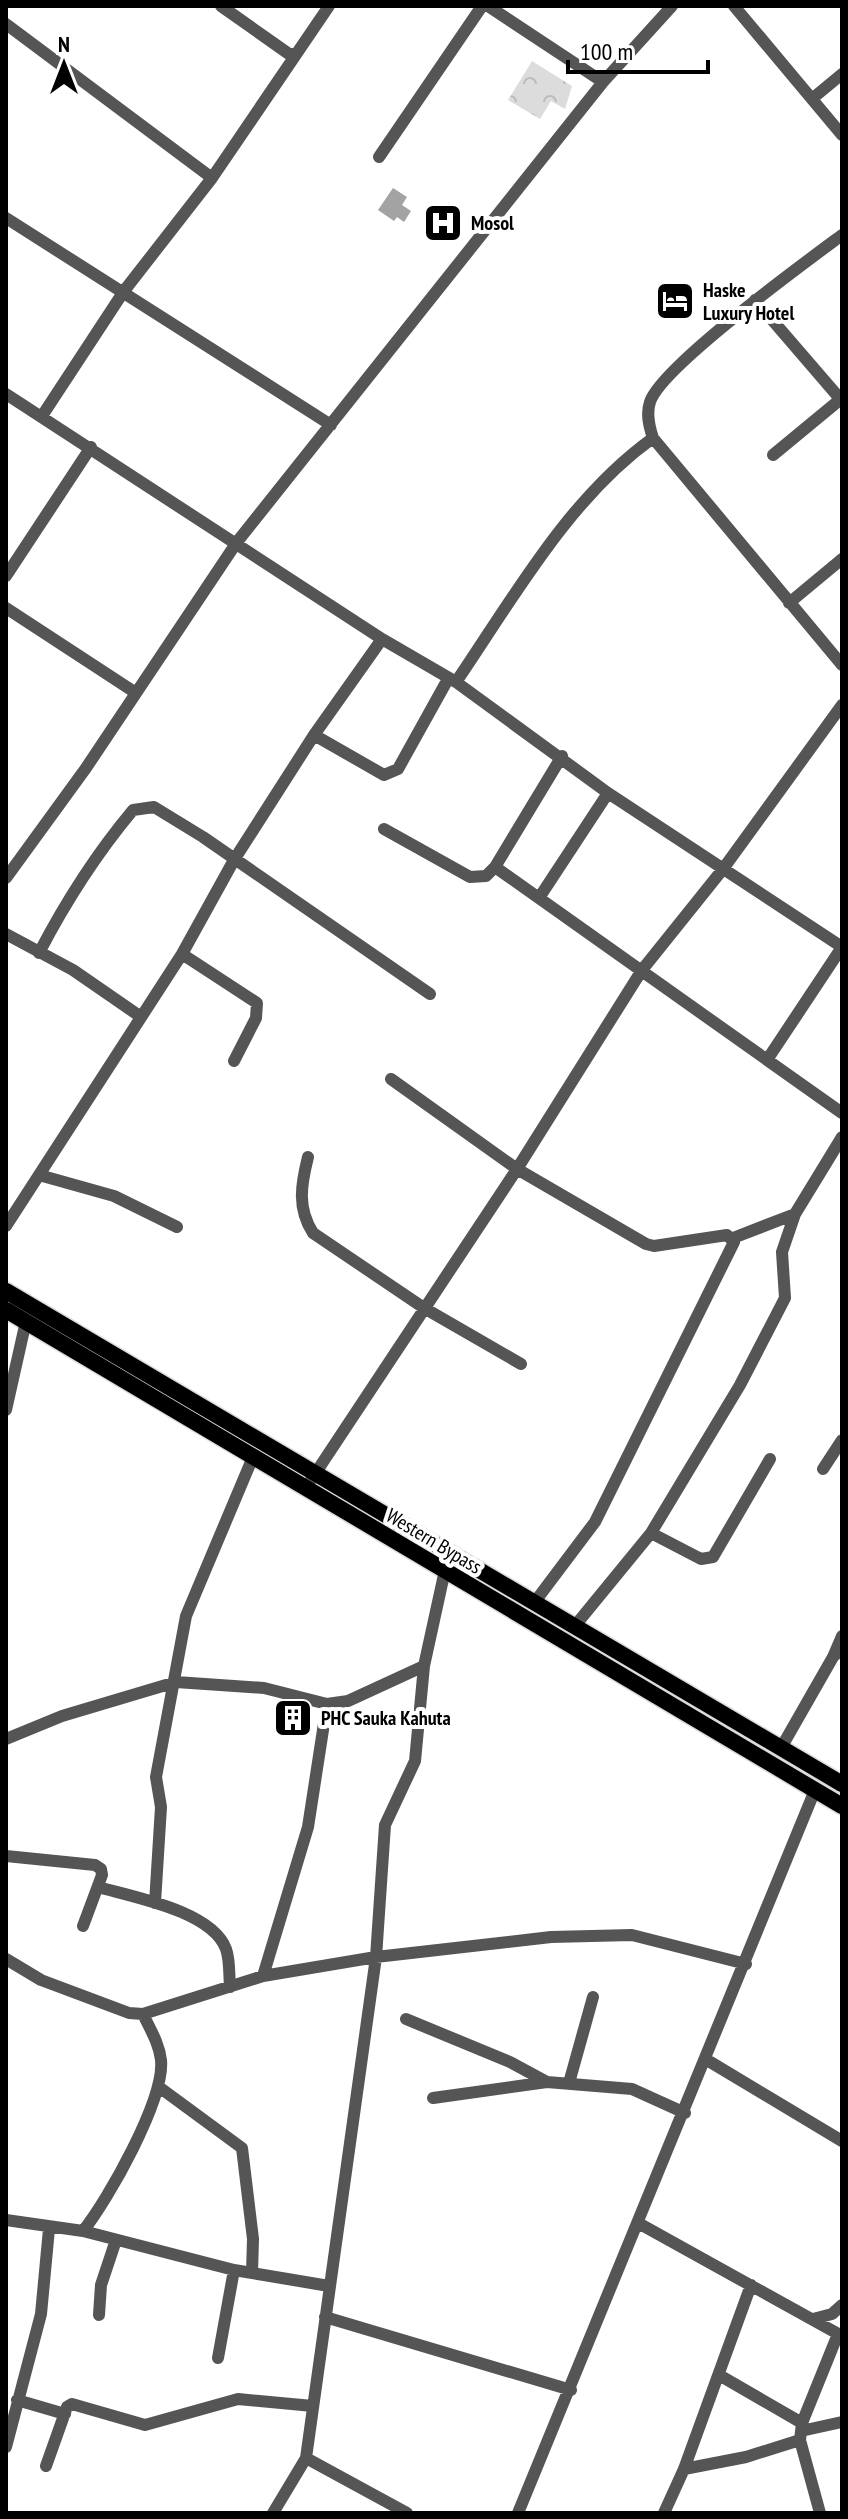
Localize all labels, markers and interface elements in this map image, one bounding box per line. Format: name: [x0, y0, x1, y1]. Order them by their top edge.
north arrow: [24, 24, 104, 104]
scale bar: [568, 24, 708, 74]
text: N: [58, 30, 70, 58]
text: 100 m: [580, 36, 633, 67]
hospital icon: Mosol: [422, 202, 464, 244]
place label: Mosol: [471, 210, 514, 236]
place label: Haske Luxury Hotel: [703, 277, 794, 326]
hotel icon: Haske Luxury Hotel: [654, 280, 696, 322]
street label: Western Bypass: [381, 1502, 487, 1580]
building icon: PHC Sauka Kahuta: [272, 1697, 314, 1739]
place label: PHC Sauka Kahuta: [321, 1705, 451, 1731]

